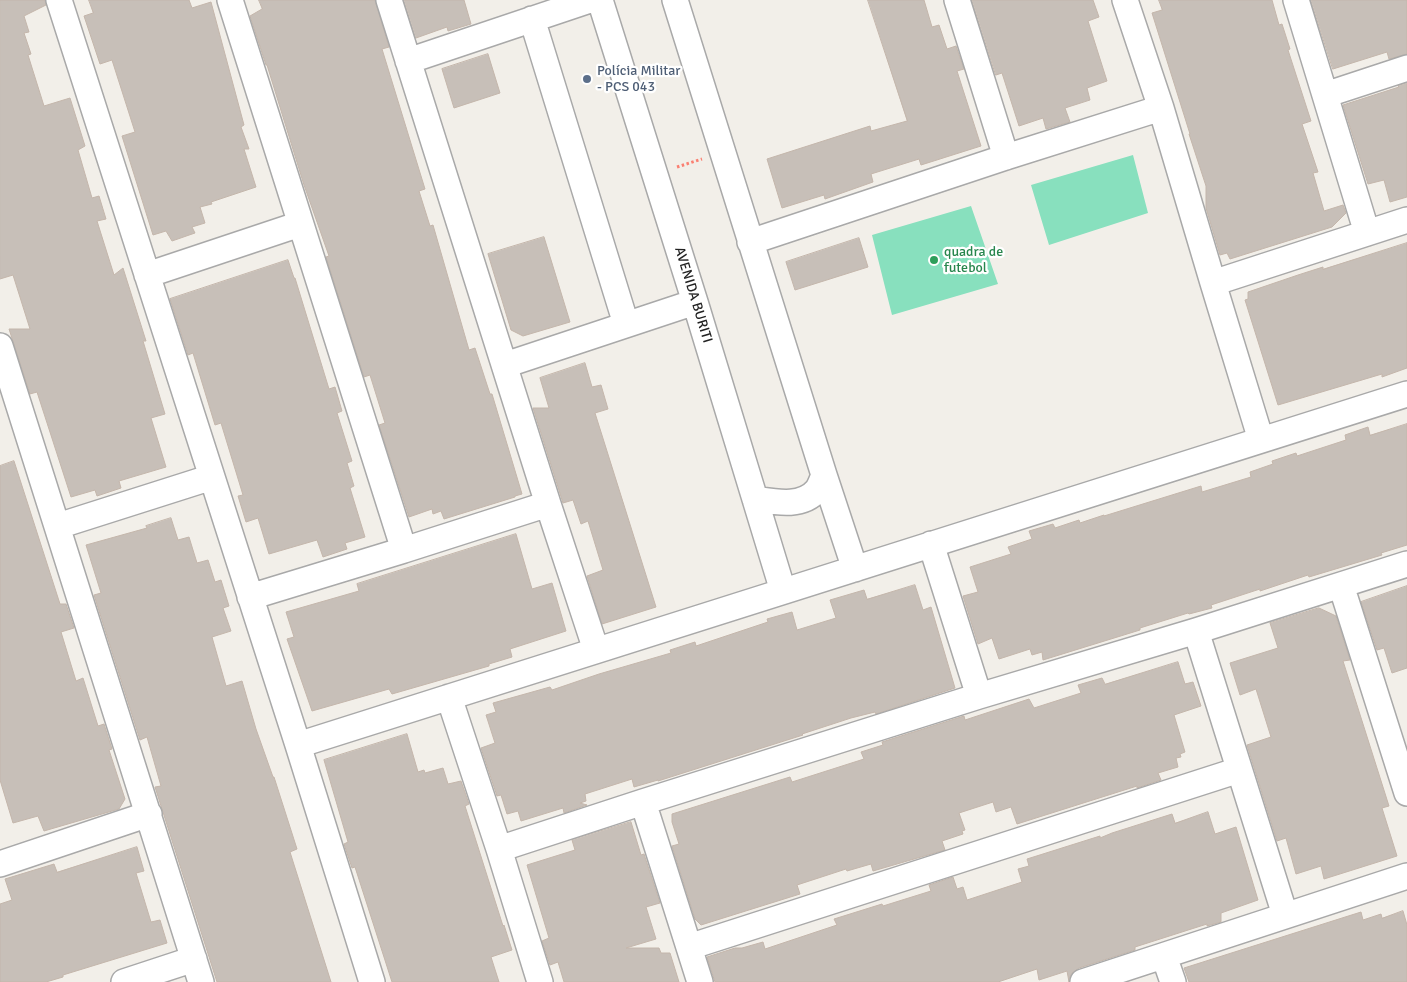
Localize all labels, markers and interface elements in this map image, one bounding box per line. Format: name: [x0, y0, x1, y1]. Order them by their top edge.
place label: Polícia Militar - PCS 043: [597, 63, 680, 95]
marker: Polícia Militar - PCS 043: [581, 73, 593, 85]
place label: quadra de futebol: [944, 244, 1003, 276]
street label: AVENIDA BURITI: [670, 245, 716, 345]
marker: quadra de futebol: [928, 254, 940, 266]

